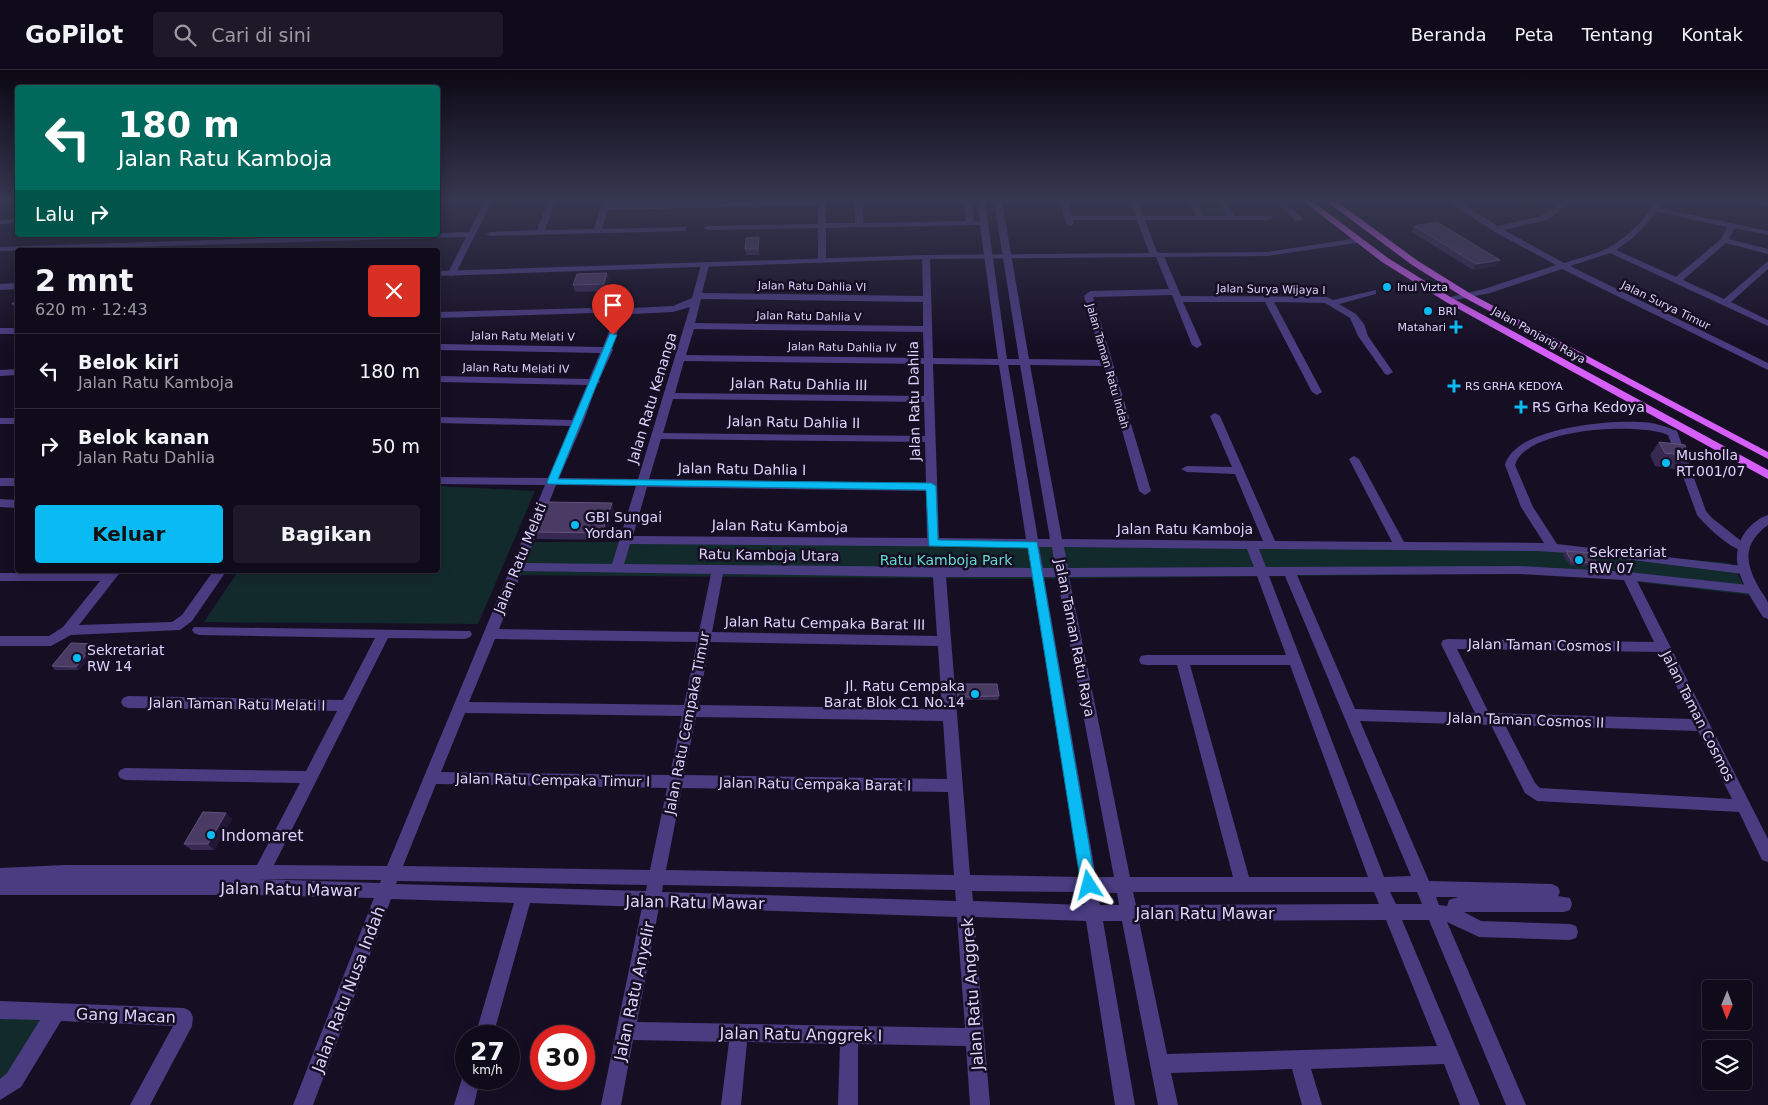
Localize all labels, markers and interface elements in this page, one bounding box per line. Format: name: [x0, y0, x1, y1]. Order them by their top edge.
search box: [153, 12, 503, 57]
text: GoPilot: [25, 21, 123, 49]
icon: search: [171, 21, 199, 49]
text: Cari di sini: [211, 24, 311, 46]
text: Beranda: [1411, 24, 1486, 45]
text: Peta: [1514, 24, 1554, 45]
text: Tentang: [1582, 24, 1653, 45]
text: Kontak: [1681, 24, 1743, 45]
icon: left: [35, 105, 100, 170]
text: 180 m: [118, 105, 240, 145]
text: Jalan Ratu Kamboja: [118, 146, 332, 171]
icon: right: [85, 200, 113, 228]
text: Lalu: [35, 203, 75, 225]
text: 2 mnt: [35, 263, 133, 298]
button: close: [368, 265, 420, 317]
street label: Jalan Surya Timur: [1618, 278, 1713, 333]
street label: Jalan Ratu Dahlia VI: [757, 279, 866, 294]
marker: Inul Vizta: [1381, 281, 1393, 293]
place label: Inul Vizta: [1397, 281, 1448, 294]
street label: Jalan Surya Wijaya I: [1215, 282, 1326, 297]
pin: [592, 284, 634, 335]
icon: arrive: [599, 291, 627, 319]
text: 620 m · 12:43: [35, 300, 148, 319]
street label: Jalan Taman Ratu Indah: [1083, 301, 1132, 430]
street label: Jalan Panjang Raya: [1489, 304, 1588, 367]
marker: BRI: [1422, 305, 1434, 317]
place label: BRI: [1438, 305, 1456, 318]
street label: Jalan Ratu Dahlia V: [755, 309, 862, 324]
place label: Matahari: [1397, 321, 1446, 334]
marker: Matahari: [1450, 321, 1462, 333]
street label: Jalan Ratu Melati V: [470, 329, 575, 344]
street label: Jalan Ratu Kenanga: [624, 331, 680, 466]
street label: Jalan Ratu Dahlia IV: [787, 340, 897, 355]
street label: Jalan Ratu Dahlia: [905, 341, 923, 462]
text: Belok kiri: [78, 351, 179, 373]
icon: left: [35, 357, 63, 385]
text: 180 m: [359, 360, 420, 382]
street label: Jalan Ratu Melati IV: [461, 361, 570, 376]
text: Jalan Ratu Kamboja: [78, 373, 234, 392]
street label: Jalan Ratu Dahlia III: [729, 375, 868, 393]
marker: RS GRHA KEDOYA: [1447, 379, 1461, 393]
place label: RS GRHA KEDOYA: [1465, 380, 1563, 393]
place label: RS Grha Kedoya: [1532, 399, 1645, 415]
marker: RS Grha Kedoya: [1514, 400, 1528, 414]
street label: Jalan Ratu Dahlia II: [727, 413, 860, 431]
text: Belok kanan: [78, 426, 210, 448]
icon: right: [35, 432, 63, 460]
text: 50 m: [371, 435, 420, 457]
place label: Musholla RT.001/07: [1676, 447, 1745, 479]
text: Jalan Ratu Dahlia: [78, 448, 215, 467]
marker: Musholla RT.001/07: [1660, 457, 1672, 469]
street label: Jalan Ratu Dahlia I: [677, 460, 806, 478]
street label: Jalan Ratu Melati: [490, 500, 549, 617]
button: Keluar: [35, 505, 223, 563]
button: Bagikan: [233, 505, 420, 563]
place label: GBI Sungai Yordan: [584, 509, 662, 541]
street label: Jalan Ratu Kamboja: [711, 517, 848, 535]
marker: GBI Sungai Yordan: [569, 519, 581, 531]
street label: Jalan Ratu Kamboja: [1116, 521, 1253, 537]
place label: Sekretariat RW 07: [1589, 544, 1667, 576]
street label: Ratu Kamboja Utara: [698, 546, 840, 564]
park label: Ratu Kamboja Park: [880, 552, 1013, 568]
marker: Sekretariat RW 07: [1573, 554, 1585, 566]
street label: Jalan Taman Ratu Raya: [1052, 557, 1098, 718]
street label: Jalan Ratu Cempaka Barat III: [724, 613, 925, 633]
street label: Jalan Ratu Cempaka Timur: [661, 630, 713, 817]
street label: Jalan Taman Cosmos I: [1467, 636, 1620, 654]
place label: Sekretariat RW 14: [87, 642, 165, 674]
street label: Jalan Taman Cosmos: [1658, 647, 1738, 784]
marker: Sekretariat RW 14: [71, 652, 83, 664]
place label: Jl. Ratu Cempaka Barat Blok C1 No.14: [824, 678, 965, 710]
marker: Jl. Ratu Cempaka Barat Blok C1 No.14: [969, 688, 981, 700]
street label: Jalan Taman Ratu Melati I: [147, 694, 326, 714]
street label: Jalan Taman Cosmos II: [1446, 709, 1605, 731]
street label: Jalan Ratu Cempaka Timur I: [455, 770, 650, 790]
street label: Jalan Ratu Cempaka Barat I: [718, 774, 911, 794]
place label: Indomaret: [221, 826, 304, 845]
marker: Indomaret: [205, 829, 217, 841]
position arrow: [1062, 858, 1114, 910]
street label: Jalan Ratu Mawar: [219, 879, 360, 900]
street label: Jalan Ratu Mawar: [624, 892, 765, 913]
street label: Jalan Ratu Nusa Indah: [308, 903, 389, 1076]
street label: Jalan Ratu Mawar: [1134, 904, 1275, 923]
street label: Jalan Ratu Anggrek: [958, 916, 987, 1072]
street label: Jalan Ratu Anyelir: [610, 919, 659, 1063]
north arrow: [1702, 980, 1752, 1030]
map controls: [1702, 980, 1752, 1090]
street label: Gang Macan: [76, 1004, 176, 1027]
street label: Jalan Ratu Anggrek I: [719, 1024, 882, 1045]
speed limit sign: 30: [530, 1025, 595, 1090]
text: 27: [470, 1037, 505, 1066]
button: layers: [1702, 1040, 1752, 1090]
text: km/h: [472, 1063, 503, 1077]

